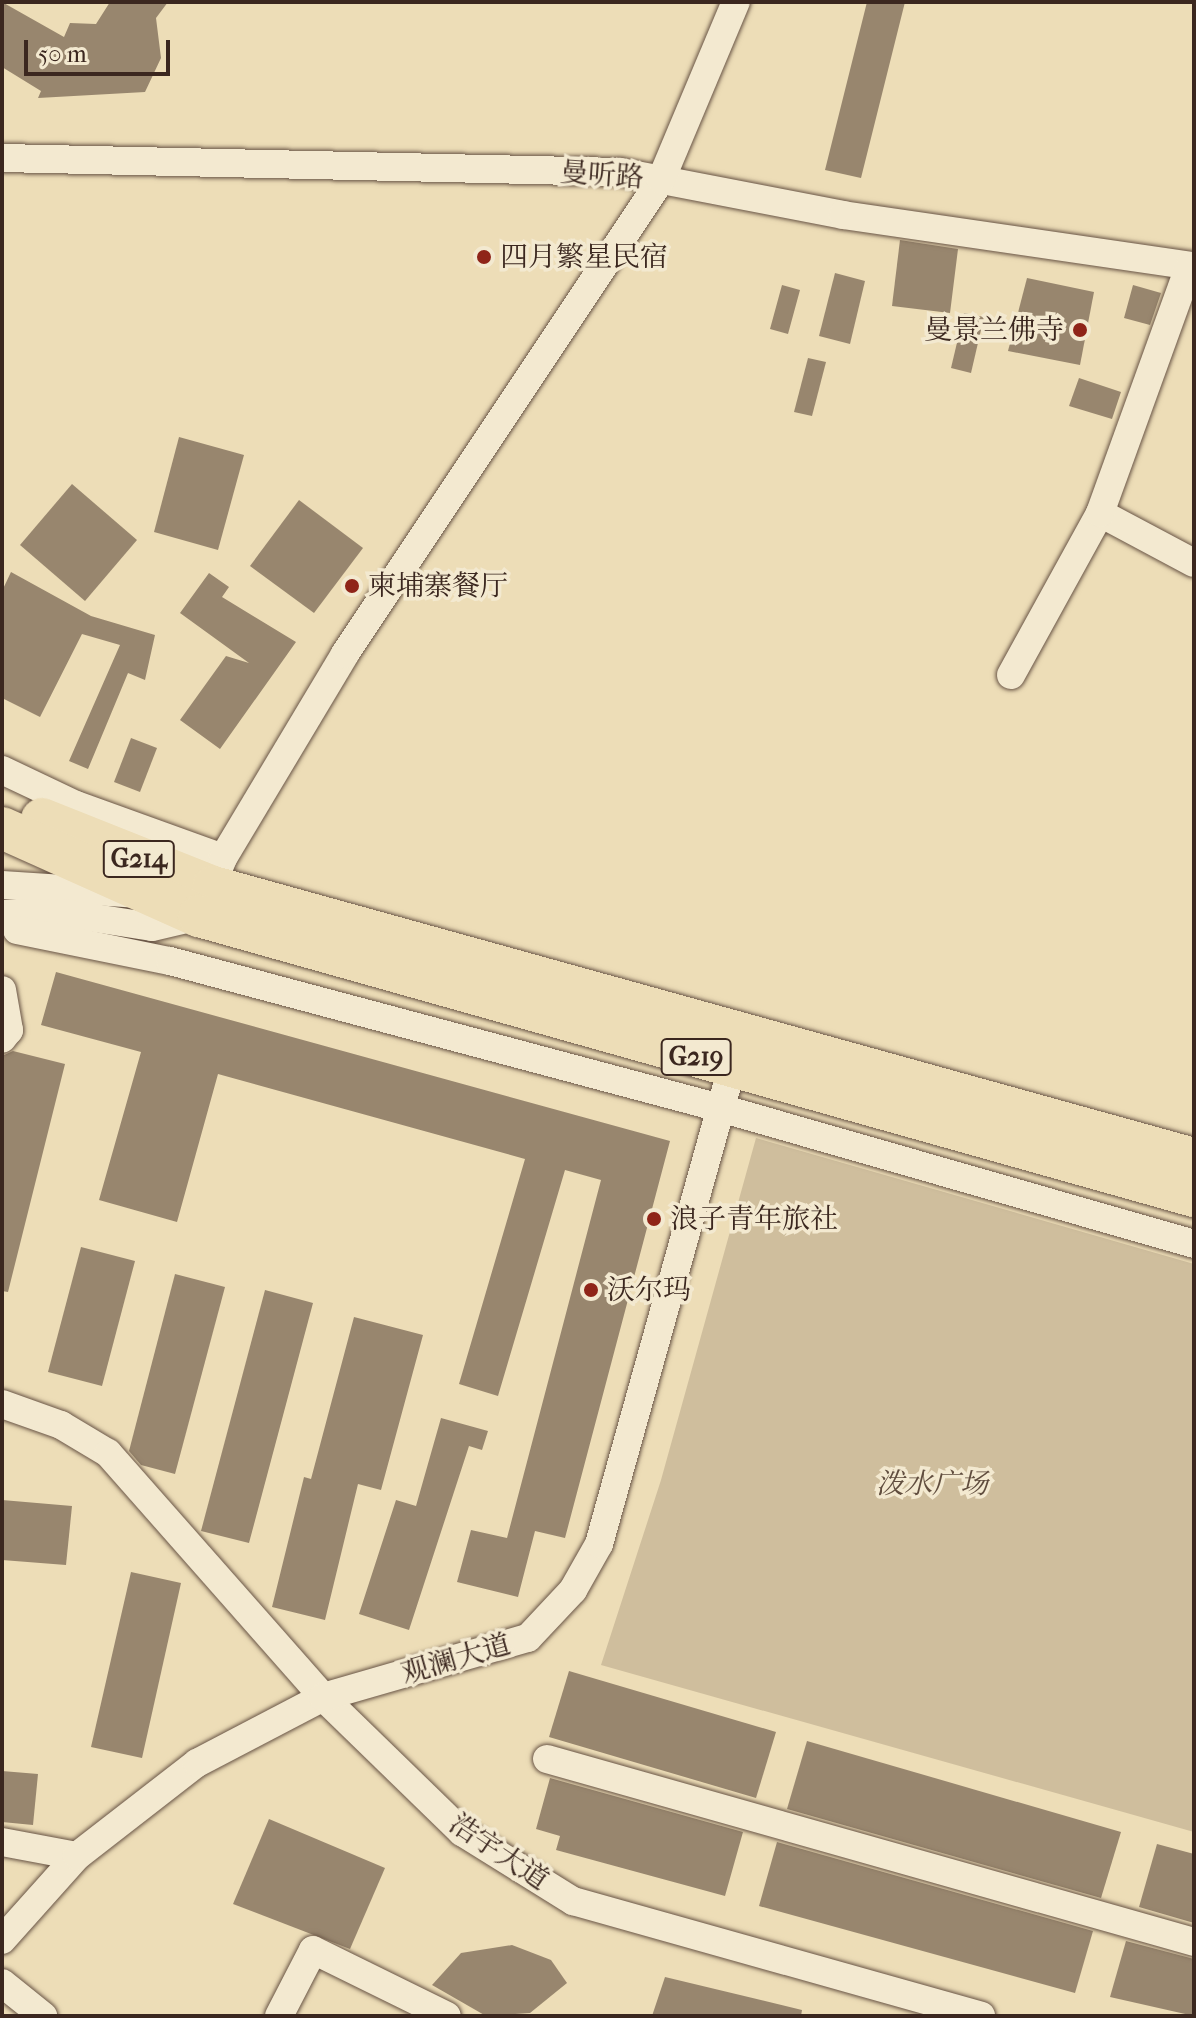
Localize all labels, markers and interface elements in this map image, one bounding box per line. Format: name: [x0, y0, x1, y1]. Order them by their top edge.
scale bar: [28, 24, 174, 74]
text: 50 m: [38, 40, 87, 68]
street label: 曼听路: [559, 155, 645, 195]
place label: 四月繁星民宿: [500, 240, 668, 274]
marker: 四月繁星民宿: [475, 248, 493, 266]
place label: 曼景兰佛寺: [924, 313, 1064, 347]
marker: 曼景兰佛寺: [1071, 321, 1089, 339]
place label: 柬埔寨餐厅: [368, 569, 508, 603]
marker: 柬埔寨餐厅: [343, 577, 361, 595]
road number: G214: [101, 837, 177, 881]
road number: G219: [660, 1035, 732, 1079]
place label: 浪子青年旅社: [670, 1202, 838, 1236]
marker: 浪子青年旅社: [645, 1210, 663, 1228]
place label: 沃尔玛: [607, 1273, 691, 1307]
marker: 沃尔玛: [582, 1281, 600, 1299]
park label: 泼水广场: [876, 1467, 988, 1501]
street label: 观澜大道: [398, 1627, 514, 1691]
street label: 浩宇大道: [443, 1807, 555, 1897]

